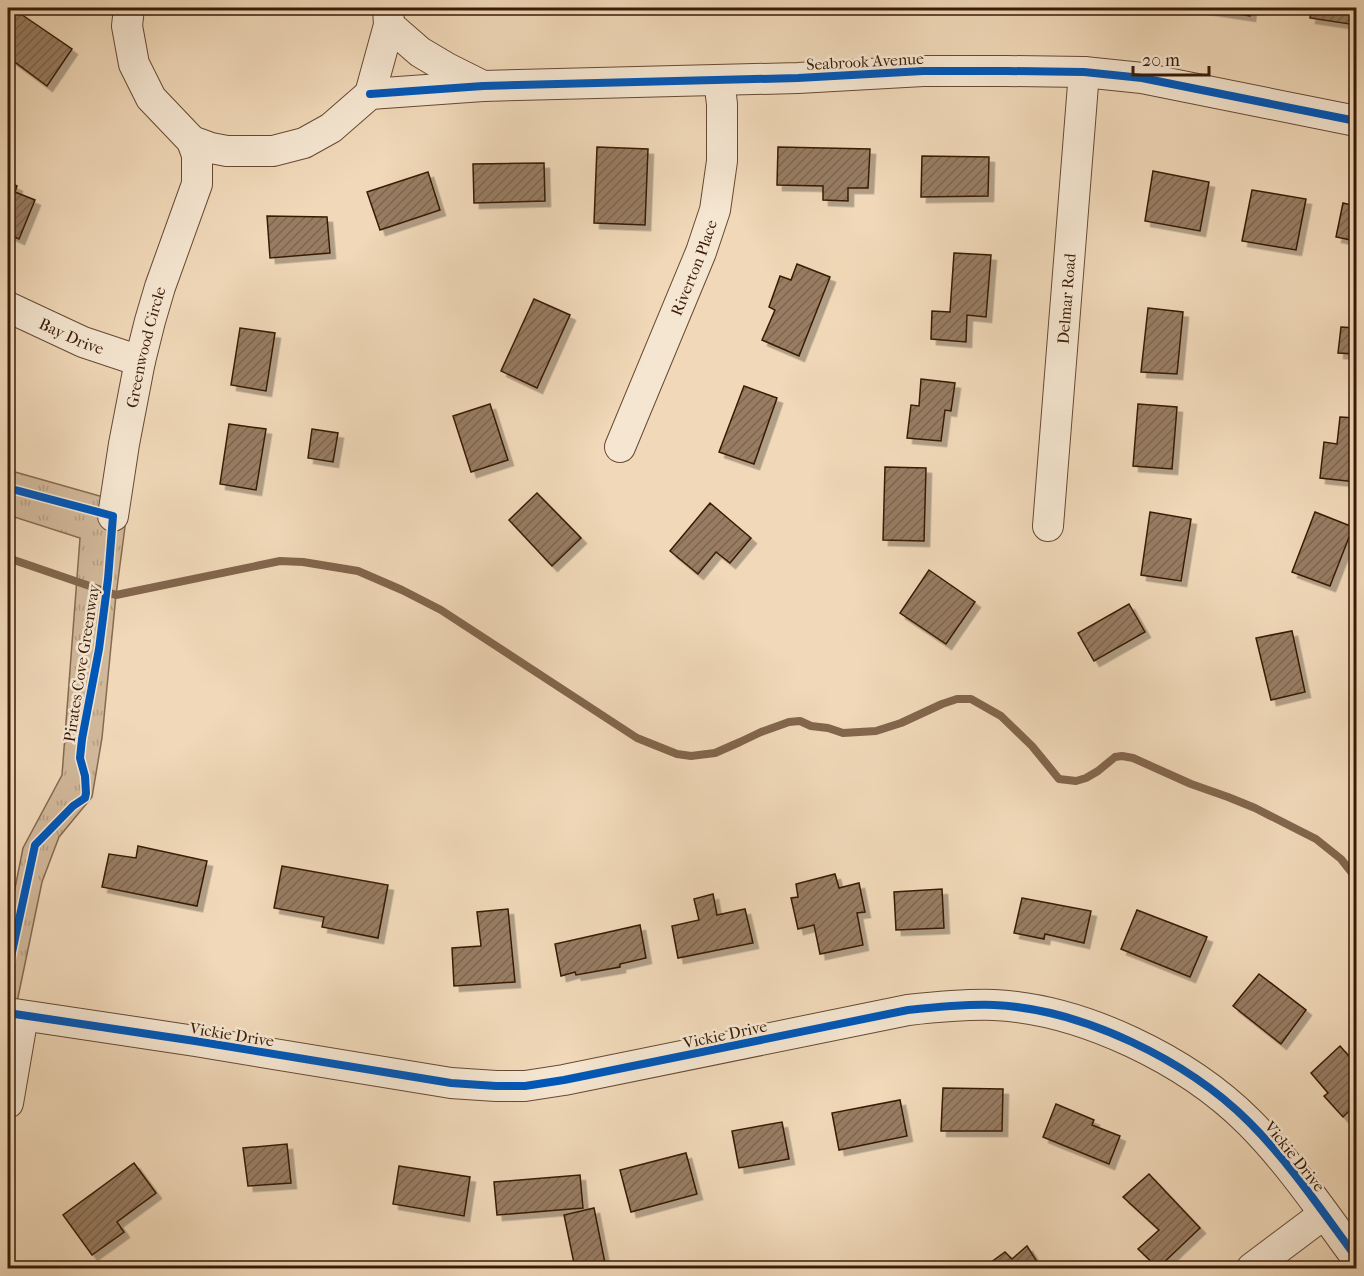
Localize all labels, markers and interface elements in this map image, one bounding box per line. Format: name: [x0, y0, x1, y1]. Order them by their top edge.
scale bar: [1133, 39, 1210, 77]
street label: Seabrook Avenue: [806, 49, 925, 74]
text: 20 m: [1142, 50, 1180, 71]
street label: Riverton Place: [667, 217, 721, 319]
street label: Delmar Road: [1053, 252, 1080, 345]
street label: Greenwood Circle: [122, 284, 170, 410]
street label: Bay Drive: [36, 314, 106, 358]
street label: Pirates Cove Greenway: [60, 582, 103, 743]
street label: Vickie Drive: [680, 1016, 769, 1053]
street label: Vickie Drive: [187, 1018, 276, 1051]
street label: Vickie Drive: [1260, 1116, 1329, 1195]

